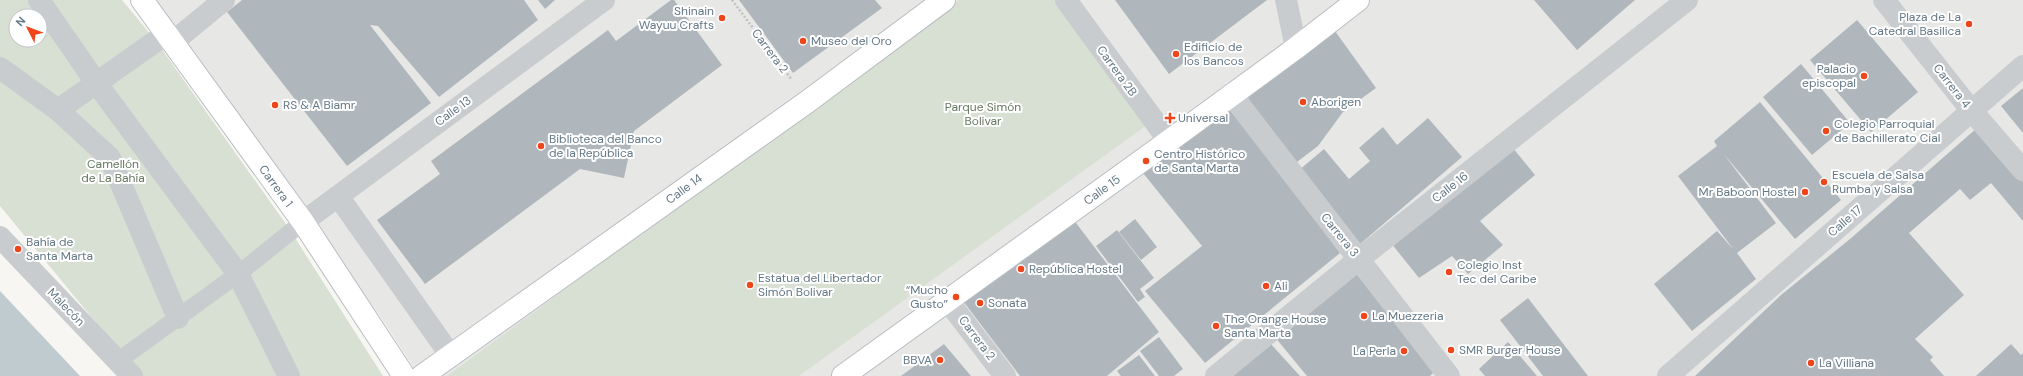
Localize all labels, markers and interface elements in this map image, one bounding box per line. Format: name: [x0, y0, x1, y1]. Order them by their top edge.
place label: Shinain Wayuu Crafts: [639, 3, 714, 33]
north arrow: [8, 8, 48, 48]
place label: Plaza de La Catedral Basilica: [1869, 9, 1961, 39]
marker: Shinain Wayuu Crafts: [717, 13, 727, 23]
text: N: [13, 14, 28, 29]
marker: Plaza de La Catedral Basilica: [1964, 19, 1974, 29]
street label: Carrera 2: [748, 26, 792, 77]
place label: Museo del Oro: [811, 33, 892, 49]
marker: Museo del Oro: [798, 36, 808, 46]
place label: Edificio de los Bancos: [1184, 39, 1244, 69]
street label: Carrera 2B: [1093, 42, 1141, 100]
marker: Edificio de los Bancos: [1171, 49, 1181, 59]
place label: Palacio episcopal: [1802, 61, 1856, 91]
street label: Carrera 4: [1930, 61, 1974, 111]
marker: Palacio episcopal: [1859, 71, 1869, 81]
street label: Calle 13: [432, 92, 474, 130]
place label: Aborigen: [1311, 94, 1361, 110]
place label: RS & A Biamr: [283, 97, 356, 113]
marker: Aborigen: [1298, 97, 1308, 107]
park label: Parque Simón Bolivar: [945, 99, 1021, 129]
marker: RS & A Biamr: [270, 100, 280, 110]
place label: Universal: [1178, 110, 1228, 126]
marker: Universal: [1165, 113, 1175, 123]
place label: Colegio Parroquial de Bachillerato Cial: [1834, 116, 1940, 146]
marker: Colegio Parroquial de Bachillerato Cial: [1821, 126, 1831, 136]
place label: Biblioteca del Banco de la República: [549, 131, 662, 161]
marker: Biblioteca del Banco de la República: [536, 141, 546, 151]
place label: Centro Histórico de Santa Marta: [1154, 146, 1245, 176]
park label: Camellón de La Bahía: [81, 156, 145, 186]
marker: Centro Histórico de Santa Marta: [1141, 156, 1151, 166]
street label: Carrera 1: [255, 162, 297, 210]
place label: Escuela de Salsa Rumba y Salsa: [1832, 167, 1924, 197]
street label: Calle 16: [1429, 168, 1471, 206]
street label: Calle 14: [662, 170, 706, 208]
street label: Calle 15: [1080, 171, 1124, 209]
marker: Escuela de Salsa Rumba y Salsa: [1819, 177, 1829, 187]
place label: Mr Baboon Hostel: [1699, 184, 1797, 200]
marker: Mr Baboon Hostel: [1800, 187, 1810, 197]
street label: Calle 17: [1824, 202, 1866, 240]
street label: Carrera 3: [1317, 210, 1363, 260]
place label: Bahía de Santa Marta: [26, 234, 93, 264]
marker: Bahía de Santa Marta: [13, 244, 23, 254]
place label: Colegio Inst Tec del Caribe: [1457, 257, 1537, 287]
place label: República Hostel: [1029, 261, 1122, 277]
marker: República Hostel: [1016, 264, 1026, 274]
marker: Colegio Inst Tec del Caribe: [1444, 267, 1454, 277]
place label: Estatua del Libertador Simón Bolivar: [758, 270, 882, 300]
place label: Ali: [1274, 278, 1288, 294]
marker: Estatua del Libertador Simón Bolivar: [745, 280, 755, 290]
marker: Ali: [1261, 281, 1271, 291]
place label: “Mucho Gusto”: [906, 282, 949, 312]
street label: Malecón: [44, 285, 88, 330]
marker: “Mucho Gusto”: [951, 292, 961, 302]
place label: Sonata: [988, 295, 1027, 311]
marker: Sonata: [975, 298, 985, 308]
place label: La Muezzeria: [1372, 308, 1444, 324]
place label: The Orange House Santa Marta: [1224, 311, 1326, 341]
marker: La Muezzeria: [1359, 311, 1369, 321]
street label: Carrera 2: [955, 313, 999, 364]
marker: The Orange House Santa Marta: [1211, 321, 1221, 331]
place label: SMR Burger House: [1459, 342, 1561, 358]
place label: La Perla: [1353, 343, 1396, 359]
marker: SMR Burger House: [1446, 345, 1456, 355]
marker: La Perla: [1399, 346, 1409, 356]
place label: BBVA: [903, 352, 932, 368]
marker: BBVA: [935, 355, 945, 365]
place label: La Villiana: [1819, 355, 1874, 371]
marker: La Villiana: [1806, 358, 1816, 368]

